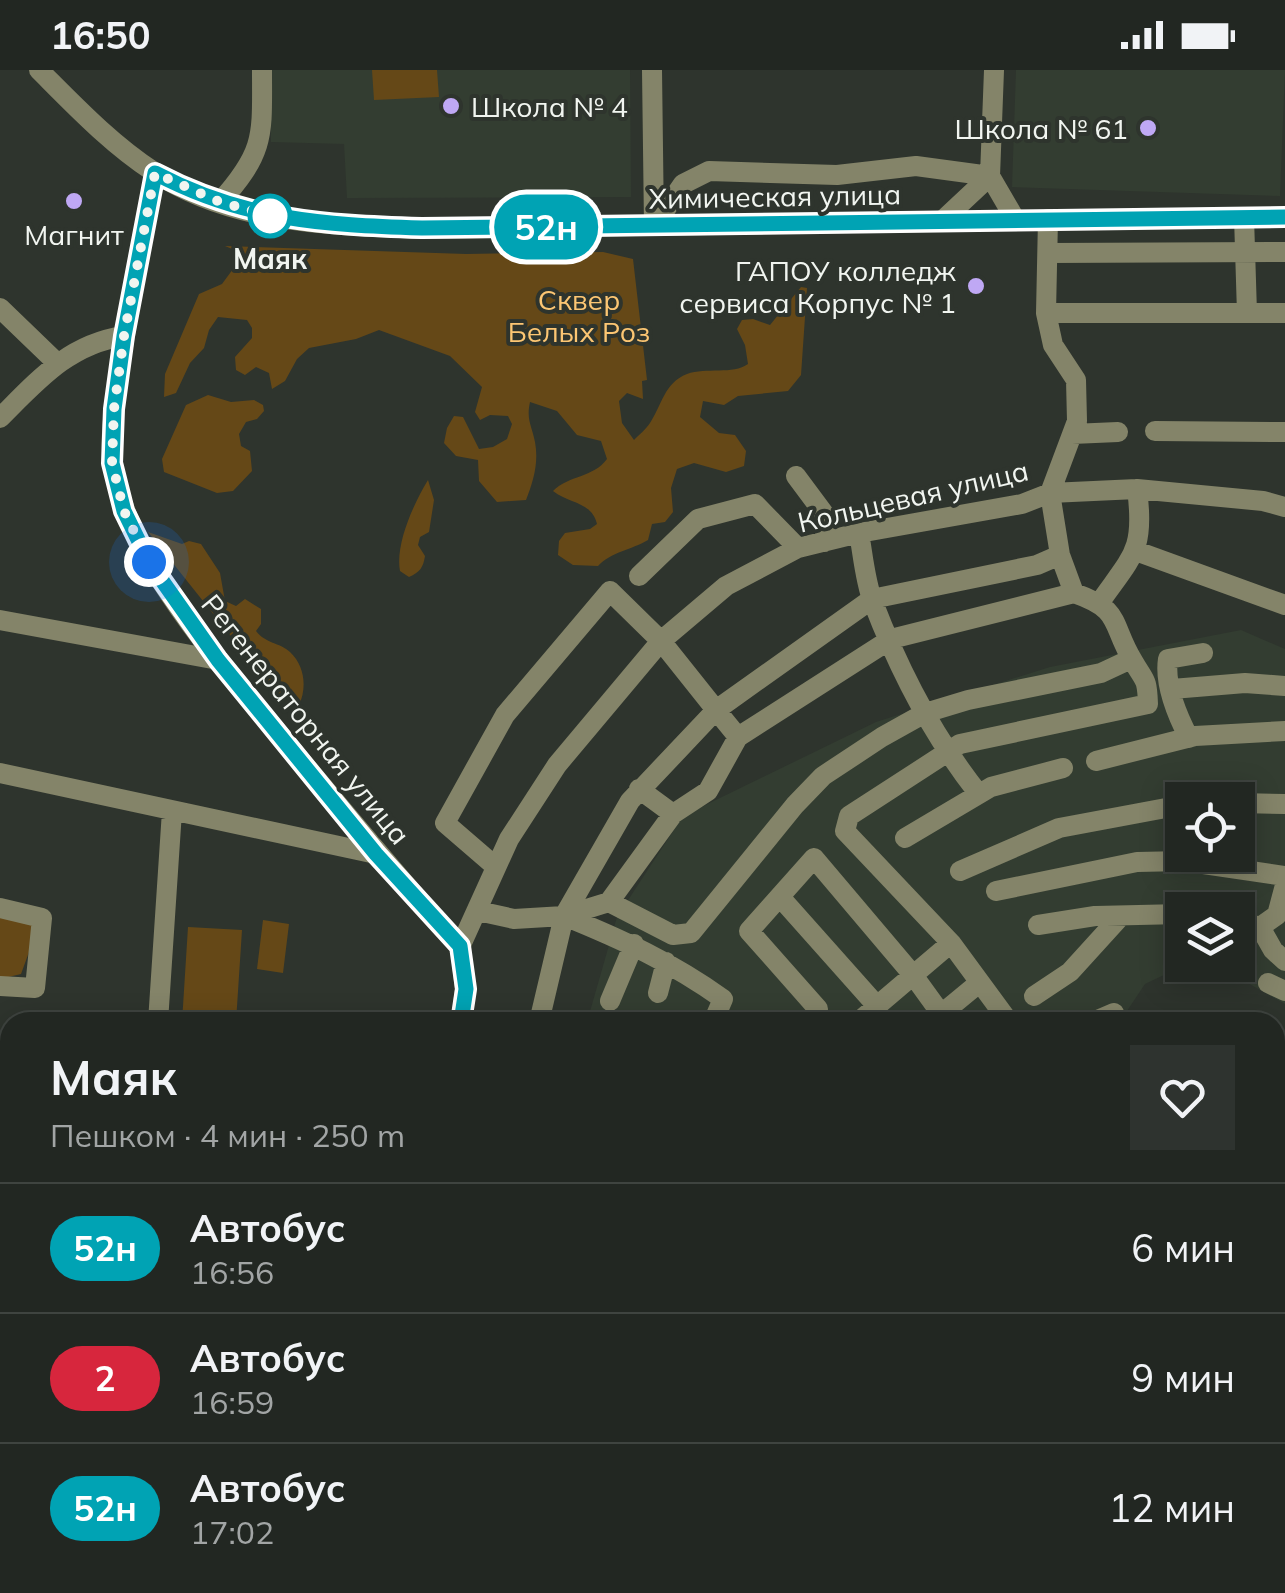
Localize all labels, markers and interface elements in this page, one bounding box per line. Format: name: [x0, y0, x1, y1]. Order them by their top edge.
text: 16:50: [50, 11, 151, 59]
place label: Школа № 4: [471, 89, 628, 124]
marker: Школа № 4: [440, 95, 462, 117]
place label: Школа № 61: [955, 111, 1128, 146]
marker: Школа № 61: [1137, 117, 1159, 139]
street label: Химическая улица: [649, 176, 901, 216]
marker: Магнит: [63, 190, 85, 212]
line badge: 52н: [488, 194, 604, 260]
marker: Маяк: [249, 195, 291, 237]
text: 52н: [514, 205, 578, 249]
place label: Магнит: [24, 217, 124, 252]
place label: Маяк: [233, 241, 308, 276]
place label: ГАПОУ колледж сервиса Корпус № 1: [679, 253, 956, 320]
marker: ГАПОУ колледж сервиса Корпус № 1: [965, 275, 987, 297]
park label: Сквер Белых Роз: [508, 282, 650, 349]
street label: Кольцевая улица: [794, 452, 1032, 540]
your location: [124, 537, 174, 587]
street label: Регенераторная улица: [194, 587, 418, 851]
map controls: [1165, 782, 1255, 982]
button: locate: [1165, 782, 1255, 872]
button: layers: [1165, 892, 1255, 982]
button: heart: [1130, 1045, 1235, 1150]
text: Маяк: [50, 1047, 177, 1107]
text: Пешком · 4 мин · 250 m: [50, 1115, 405, 1155]
text: Автобус: [190, 1204, 345, 1252]
text: 6 мин: [1131, 1224, 1235, 1272]
text: 52н: [73, 1226, 137, 1270]
text: 16:56: [190, 1252, 274, 1292]
text: Автобус: [190, 1334, 345, 1382]
text: 9 мин: [1131, 1354, 1235, 1402]
text: 2: [94, 1356, 116, 1400]
text: 16:59: [190, 1382, 274, 1422]
text: Автобус: [190, 1464, 345, 1512]
text: 12 мин: [1109, 1484, 1235, 1532]
text: 52н: [73, 1486, 137, 1530]
text: 17:02: [190, 1512, 274, 1552]

